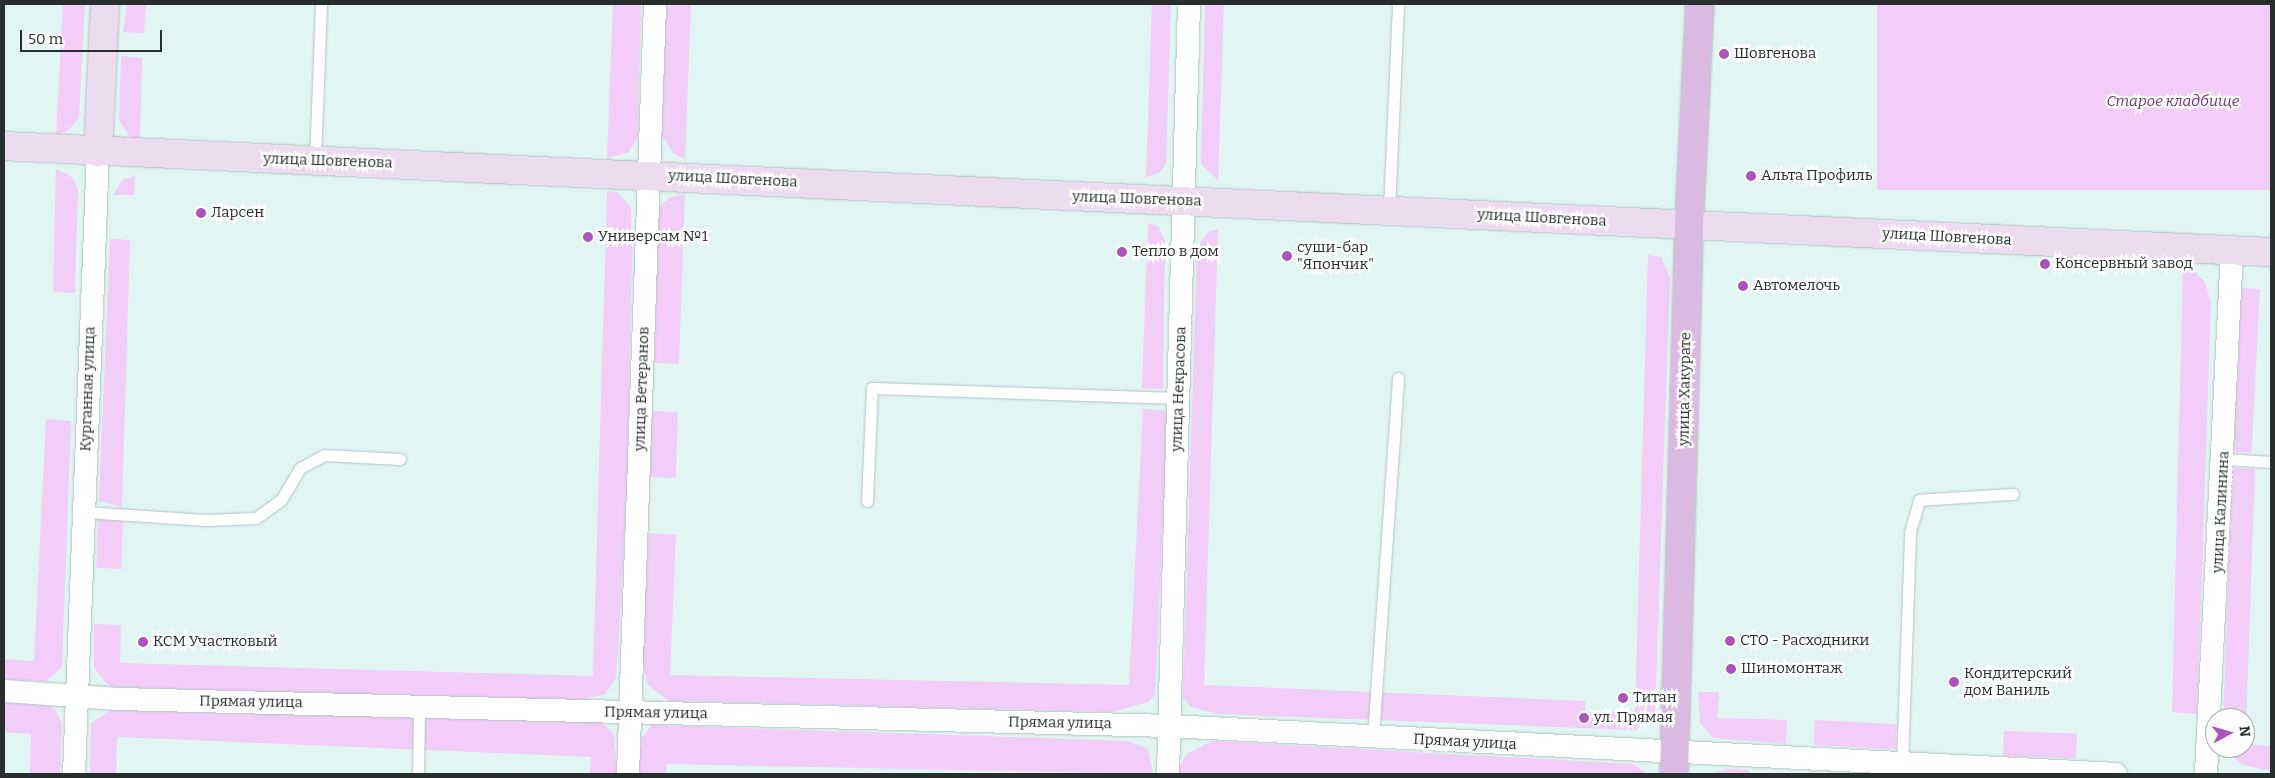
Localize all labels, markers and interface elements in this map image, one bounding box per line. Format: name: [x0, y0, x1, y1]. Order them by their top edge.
scale bar: [22, 20, 165, 52]
text: 50 m: [28, 30, 63, 48]
place label: Шовгенова: [1734, 45, 1816, 63]
marker: Шовгенова: [1718, 48, 1730, 60]
park label: Старое кладбище: [2107, 93, 2239, 111]
street label: улица Шовгенова: [263, 150, 393, 172]
street label: улица Шовгенова: [668, 167, 798, 191]
place label: Альта Профиль: [1761, 167, 1872, 185]
marker: Альта Профиль: [1745, 170, 1757, 182]
street label: улица Шовгенова: [1072, 188, 1202, 210]
place label: Ларсен: [211, 204, 264, 222]
street label: улица Шовгенова: [1477, 206, 1607, 230]
marker: Ларсен: [195, 207, 207, 219]
street label: улица Шовгенова: [1882, 225, 2012, 249]
place label: Универсам №1: [598, 228, 708, 246]
marker: Универсам №1: [582, 231, 594, 243]
place label: суши-бар "Япончик": [1297, 238, 1374, 273]
place label: Тепло в дом: [1132, 243, 1219, 261]
marker: Тепло в дом: [1116, 246, 1128, 258]
marker: суши-бар "Япончик": [1281, 250, 1293, 262]
place label: Консервный завод: [2055, 255, 2193, 273]
marker: Консервный завод: [2039, 258, 2051, 270]
place label: Автомелочь: [1753, 277, 1840, 295]
marker: Автомелочь: [1737, 280, 1749, 292]
street label: Курганная улица: [77, 326, 99, 452]
street label: улица Ветеранов: [631, 326, 653, 452]
street label: улица Некрасова: [1168, 326, 1190, 452]
street label: улица Хакурате: [1675, 332, 1695, 446]
street label: улица Калинина: [2209, 450, 2233, 574]
place label: СТО - Расходники: [1740, 632, 1869, 650]
place label: КСМ Участковый: [153, 633, 277, 651]
marker: СТО - Расходники: [1724, 635, 1736, 647]
marker: КСМ Участковый: [137, 636, 149, 648]
place label: Шиномонтаж: [1741, 660, 1843, 678]
marker: Шиномонтаж: [1725, 663, 1737, 675]
place label: Кондитерский дом Ваниль: [1964, 664, 2072, 699]
marker: Кондитерский дом Ваниль: [1948, 676, 1960, 688]
place label: Титан: [1633, 689, 1677, 707]
street label: Прямая улица: [199, 692, 303, 712]
marker: Титан: [1617, 692, 1629, 704]
street label: Прямая улица: [604, 703, 708, 723]
north arrow: [2205, 708, 2255, 758]
place label: ул. Прямая: [1594, 709, 1673, 727]
marker: ул. Прямая: [1578, 712, 1590, 724]
street label: Прямая улица: [1008, 713, 1112, 733]
text: N: [2235, 725, 2253, 738]
street label: Прямая улица: [1413, 730, 1517, 754]

